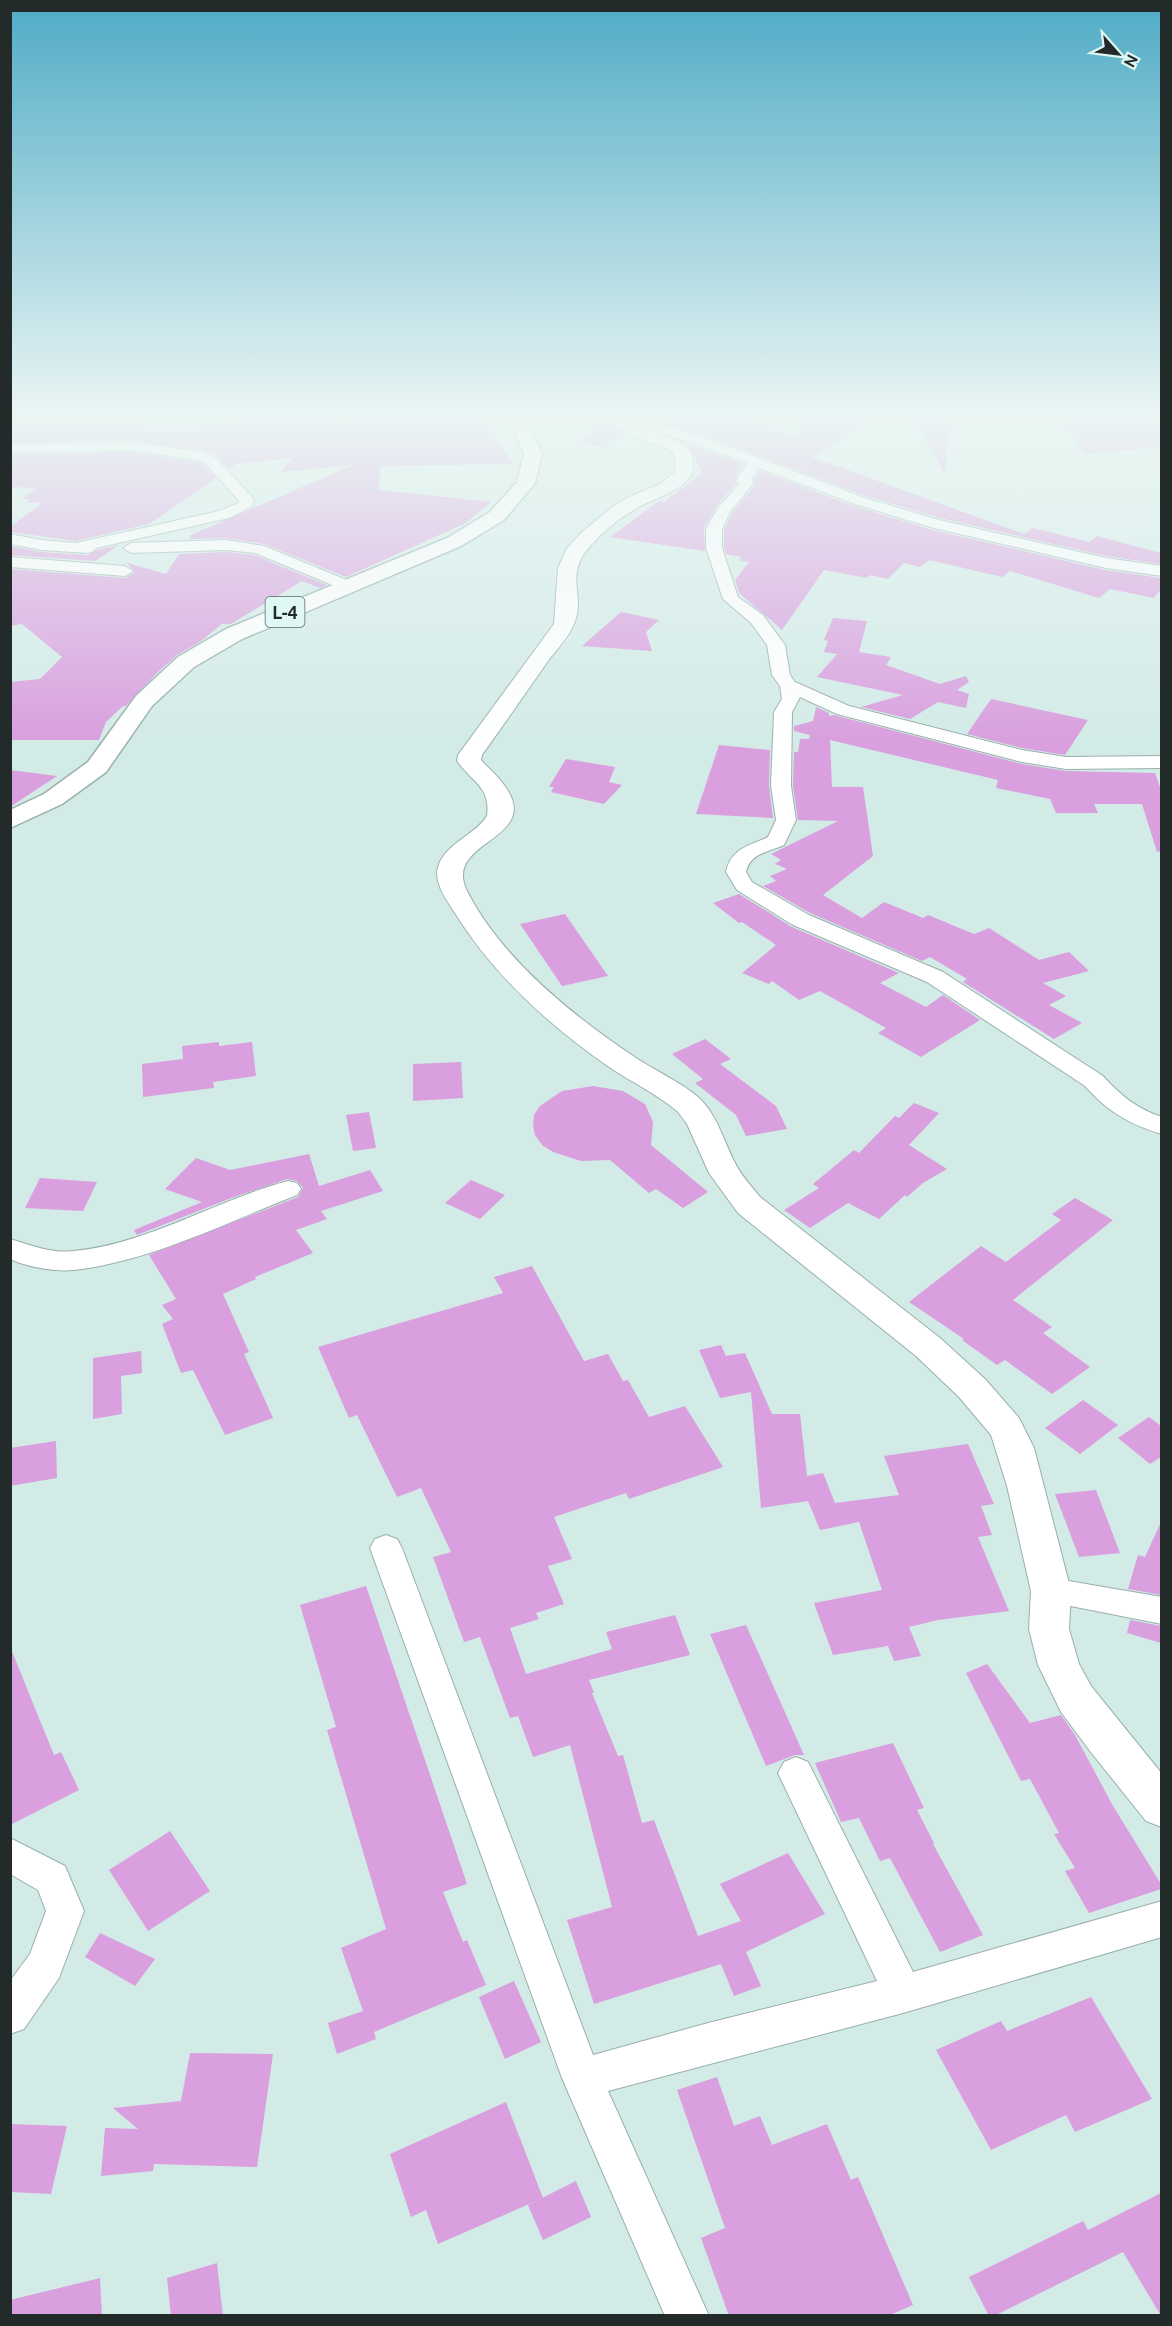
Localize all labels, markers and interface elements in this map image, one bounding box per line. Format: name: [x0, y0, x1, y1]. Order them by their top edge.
north arrow: [1088, 24, 1148, 84]
text: N: [1120, 52, 1142, 71]
road number: L-4: [266, 597, 304, 627]

